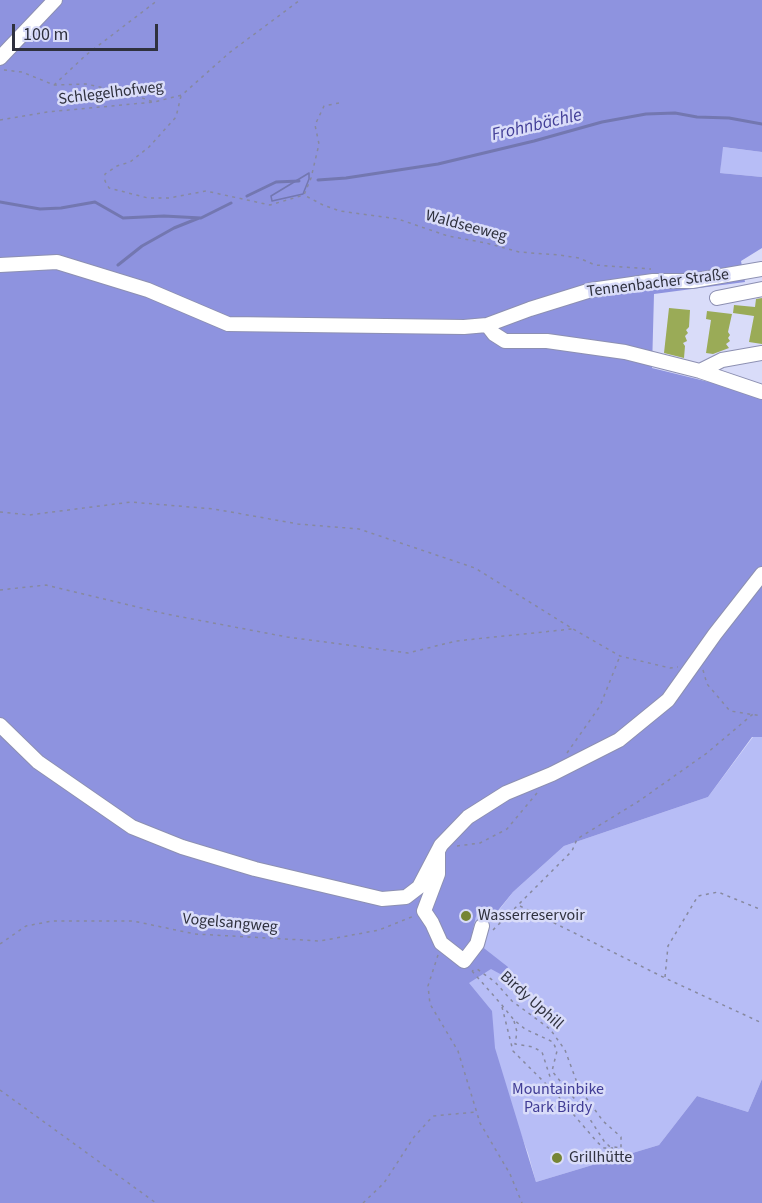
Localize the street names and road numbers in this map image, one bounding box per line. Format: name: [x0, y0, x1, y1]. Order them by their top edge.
street label: Schlegelhofweg: [57, 78, 165, 110]
street label: Waldseeweg: [423, 207, 509, 247]
street label: Tennenbacher Straße: [586, 266, 730, 302]
street label: Vogelsangweg: [182, 910, 278, 938]
street label: Birdy Uphill: [495, 968, 567, 1034]

